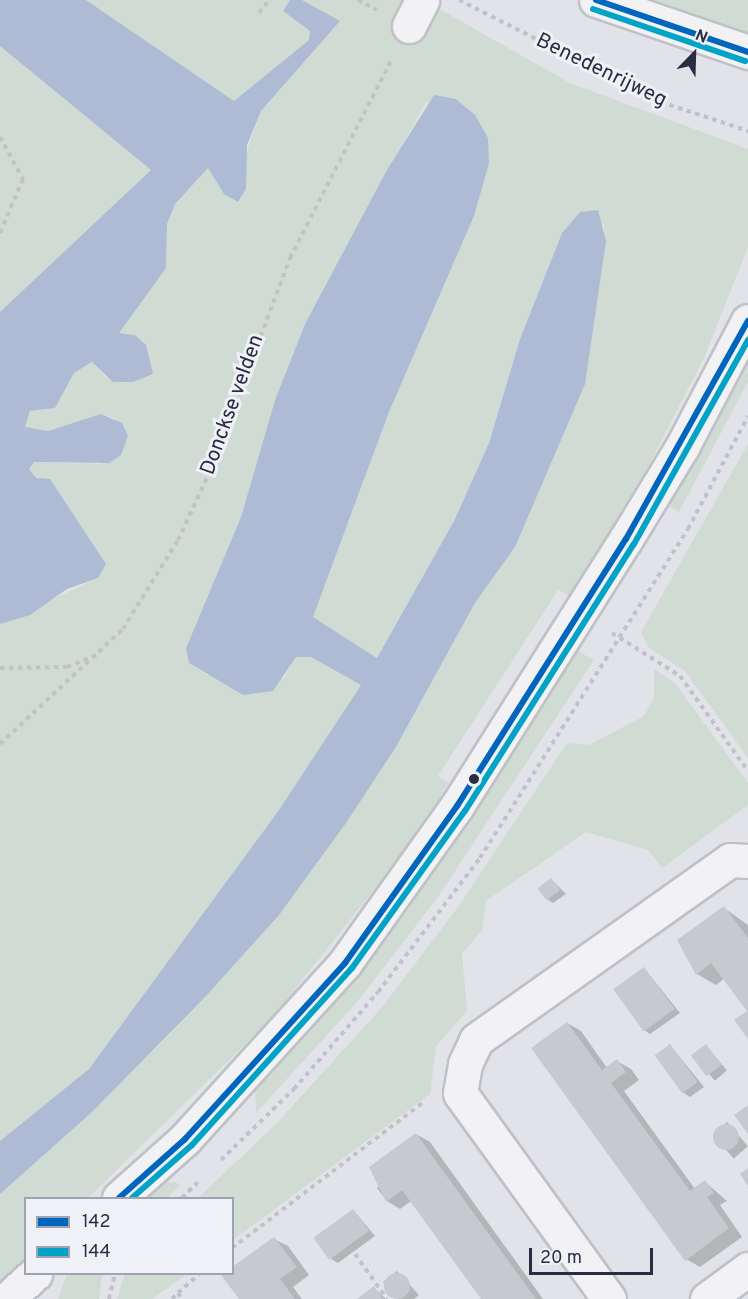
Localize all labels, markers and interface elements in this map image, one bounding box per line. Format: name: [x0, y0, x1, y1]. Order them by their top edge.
north arrow: [664, 24, 724, 84]
text: N: [692, 26, 710, 49]
street label: Benedenrijweg: [532, 28, 670, 114]
street label: Donckse velden: [196, 331, 270, 479]
unlabelled marker: [468, 773, 480, 785]
legend: [24, 1197, 234, 1275]
text: 142: [82, 1211, 111, 1234]
scale bar: [532, 1236, 656, 1274]
text: 144: [82, 1241, 111, 1264]
text: 20 m: [540, 1247, 582, 1270]

